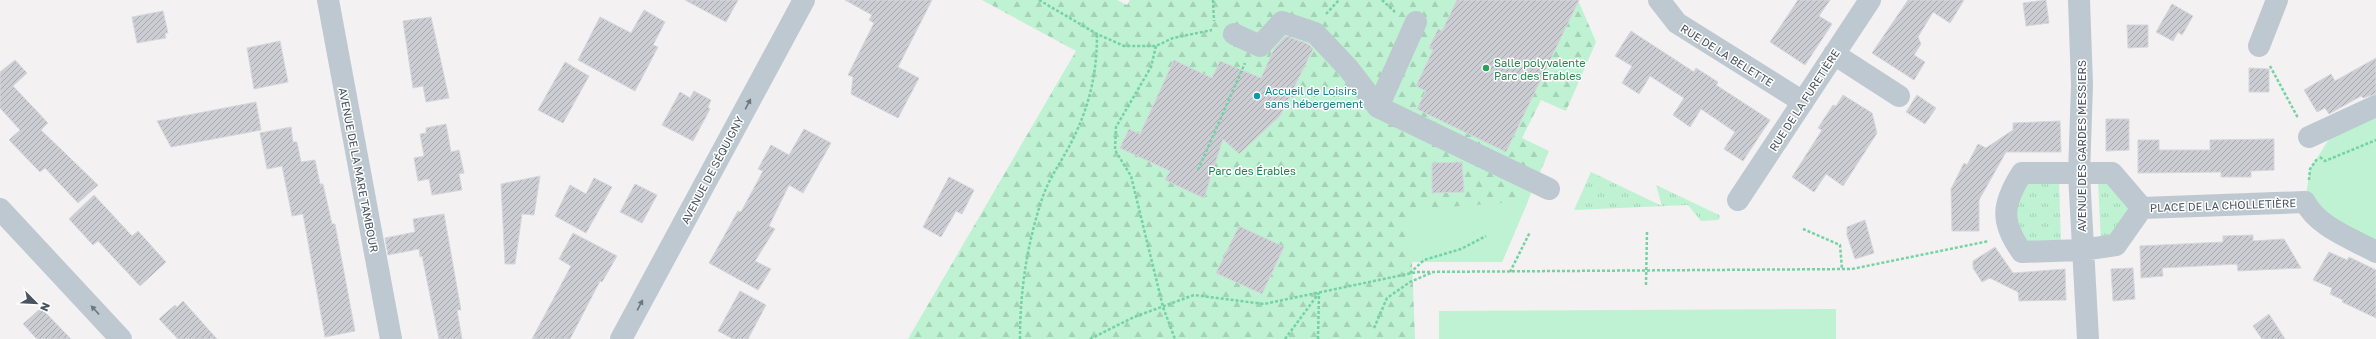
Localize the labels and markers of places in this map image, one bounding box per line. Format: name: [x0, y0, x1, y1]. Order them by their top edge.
place label: Salle polyvalente Parc des Erables: [1494, 56, 1586, 82]
marker: Salle polyvalente Parc des Erables: [1481, 63, 1491, 73]
place label: Accueil de Loisirs sans hébergement: [1265, 84, 1363, 110]
marker: Accueil de Loisirs sans hébergement: [1252, 91, 1262, 101]

